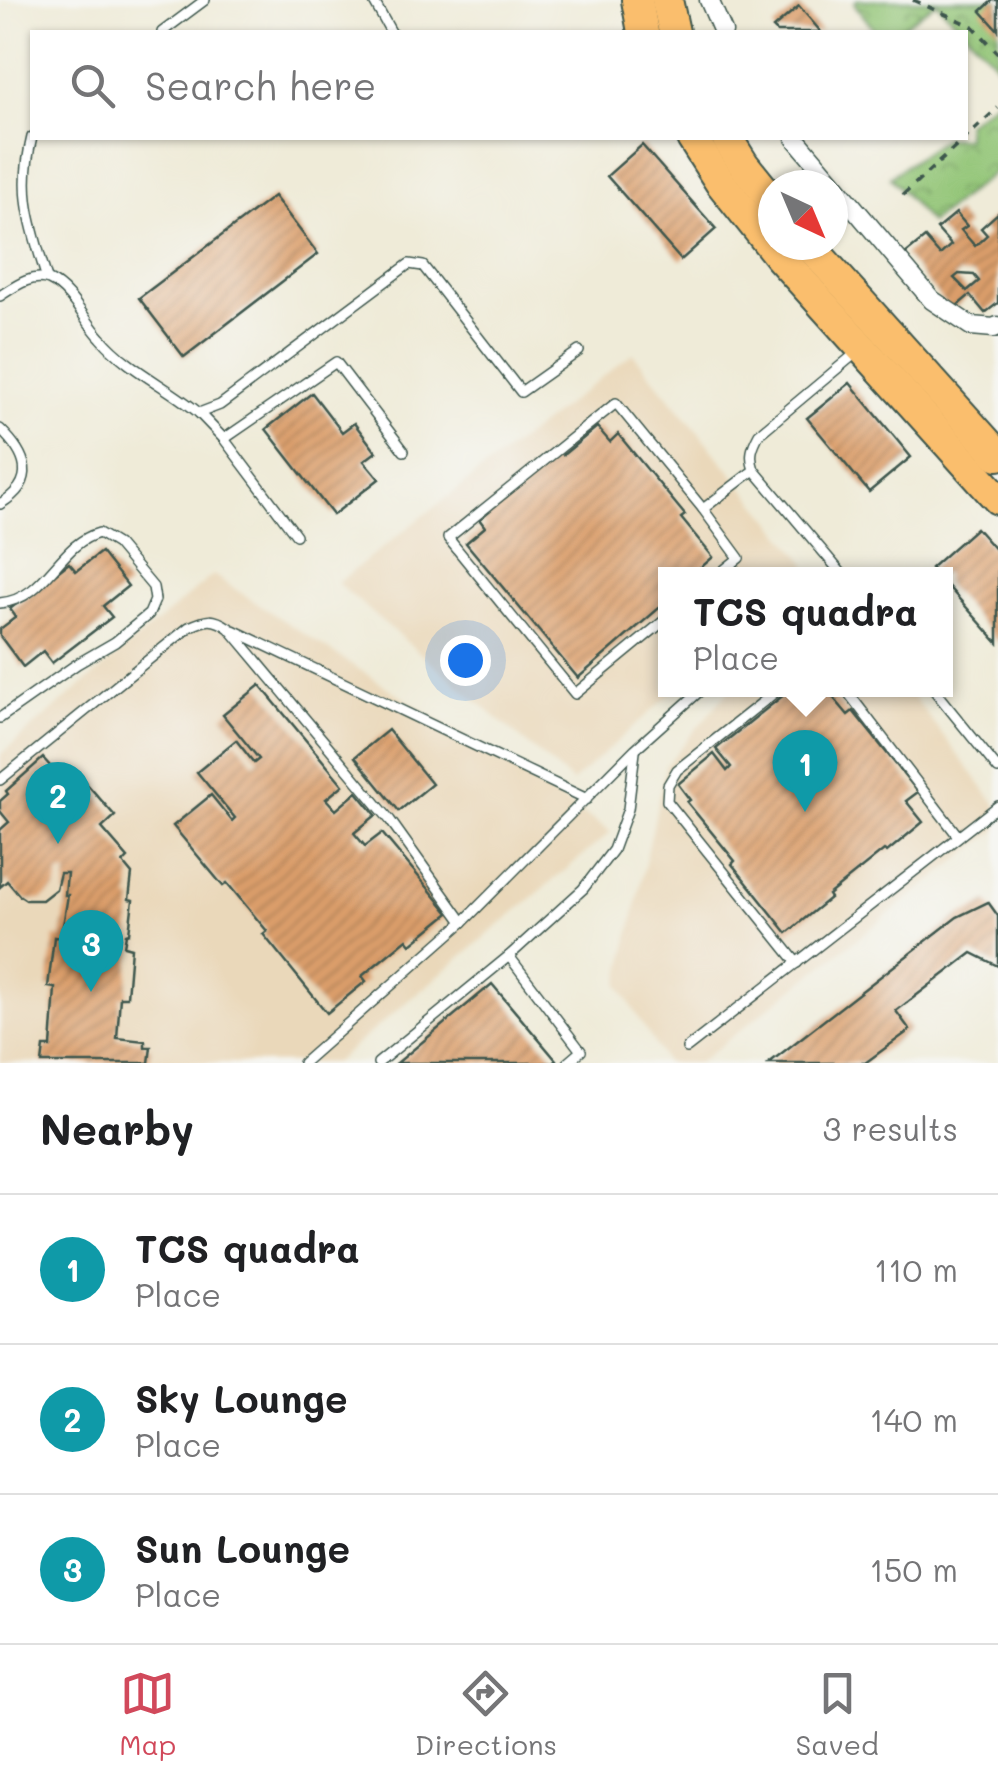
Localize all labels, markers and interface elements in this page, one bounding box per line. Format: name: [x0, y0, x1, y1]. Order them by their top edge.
search box: [30, 30, 968, 140]
icon: search: [65, 58, 120, 113]
text: Search here: [145, 60, 376, 110]
north arrow: [758, 170, 848, 260]
popup: [658, 567, 953, 697]
text: TCS quadra: [693, 586, 918, 636]
your location: [440, 635, 491, 686]
text: Place: [693, 636, 779, 678]
pin: 1: [772, 730, 838, 812]
pin: 2: [26, 762, 90, 844]
pin: 3: [58, 910, 124, 992]
text: Nearby: [40, 1101, 194, 1156]
text: 3 results: [822, 1107, 958, 1149]
text: TCS quadra: [135, 1223, 360, 1273]
text: 1: [65, 1248, 80, 1290]
text: 110 m: [874, 1248, 958, 1290]
text: Place: [135, 1273, 221, 1315]
text: Sky Lounge: [135, 1373, 348, 1423]
text: 2: [64, 1398, 81, 1440]
text: 140 m: [869, 1398, 958, 1440]
text: Place: [135, 1423, 221, 1465]
text: Sun Lounge: [135, 1523, 350, 1573]
text: 3: [63, 1548, 82, 1590]
text: 150 m: [870, 1548, 958, 1590]
text: Place: [135, 1573, 221, 1615]
tab: Map: [119, 1666, 176, 1762]
tab: Directions: [415, 1666, 557, 1762]
tab: Saved: [796, 1666, 879, 1762]

